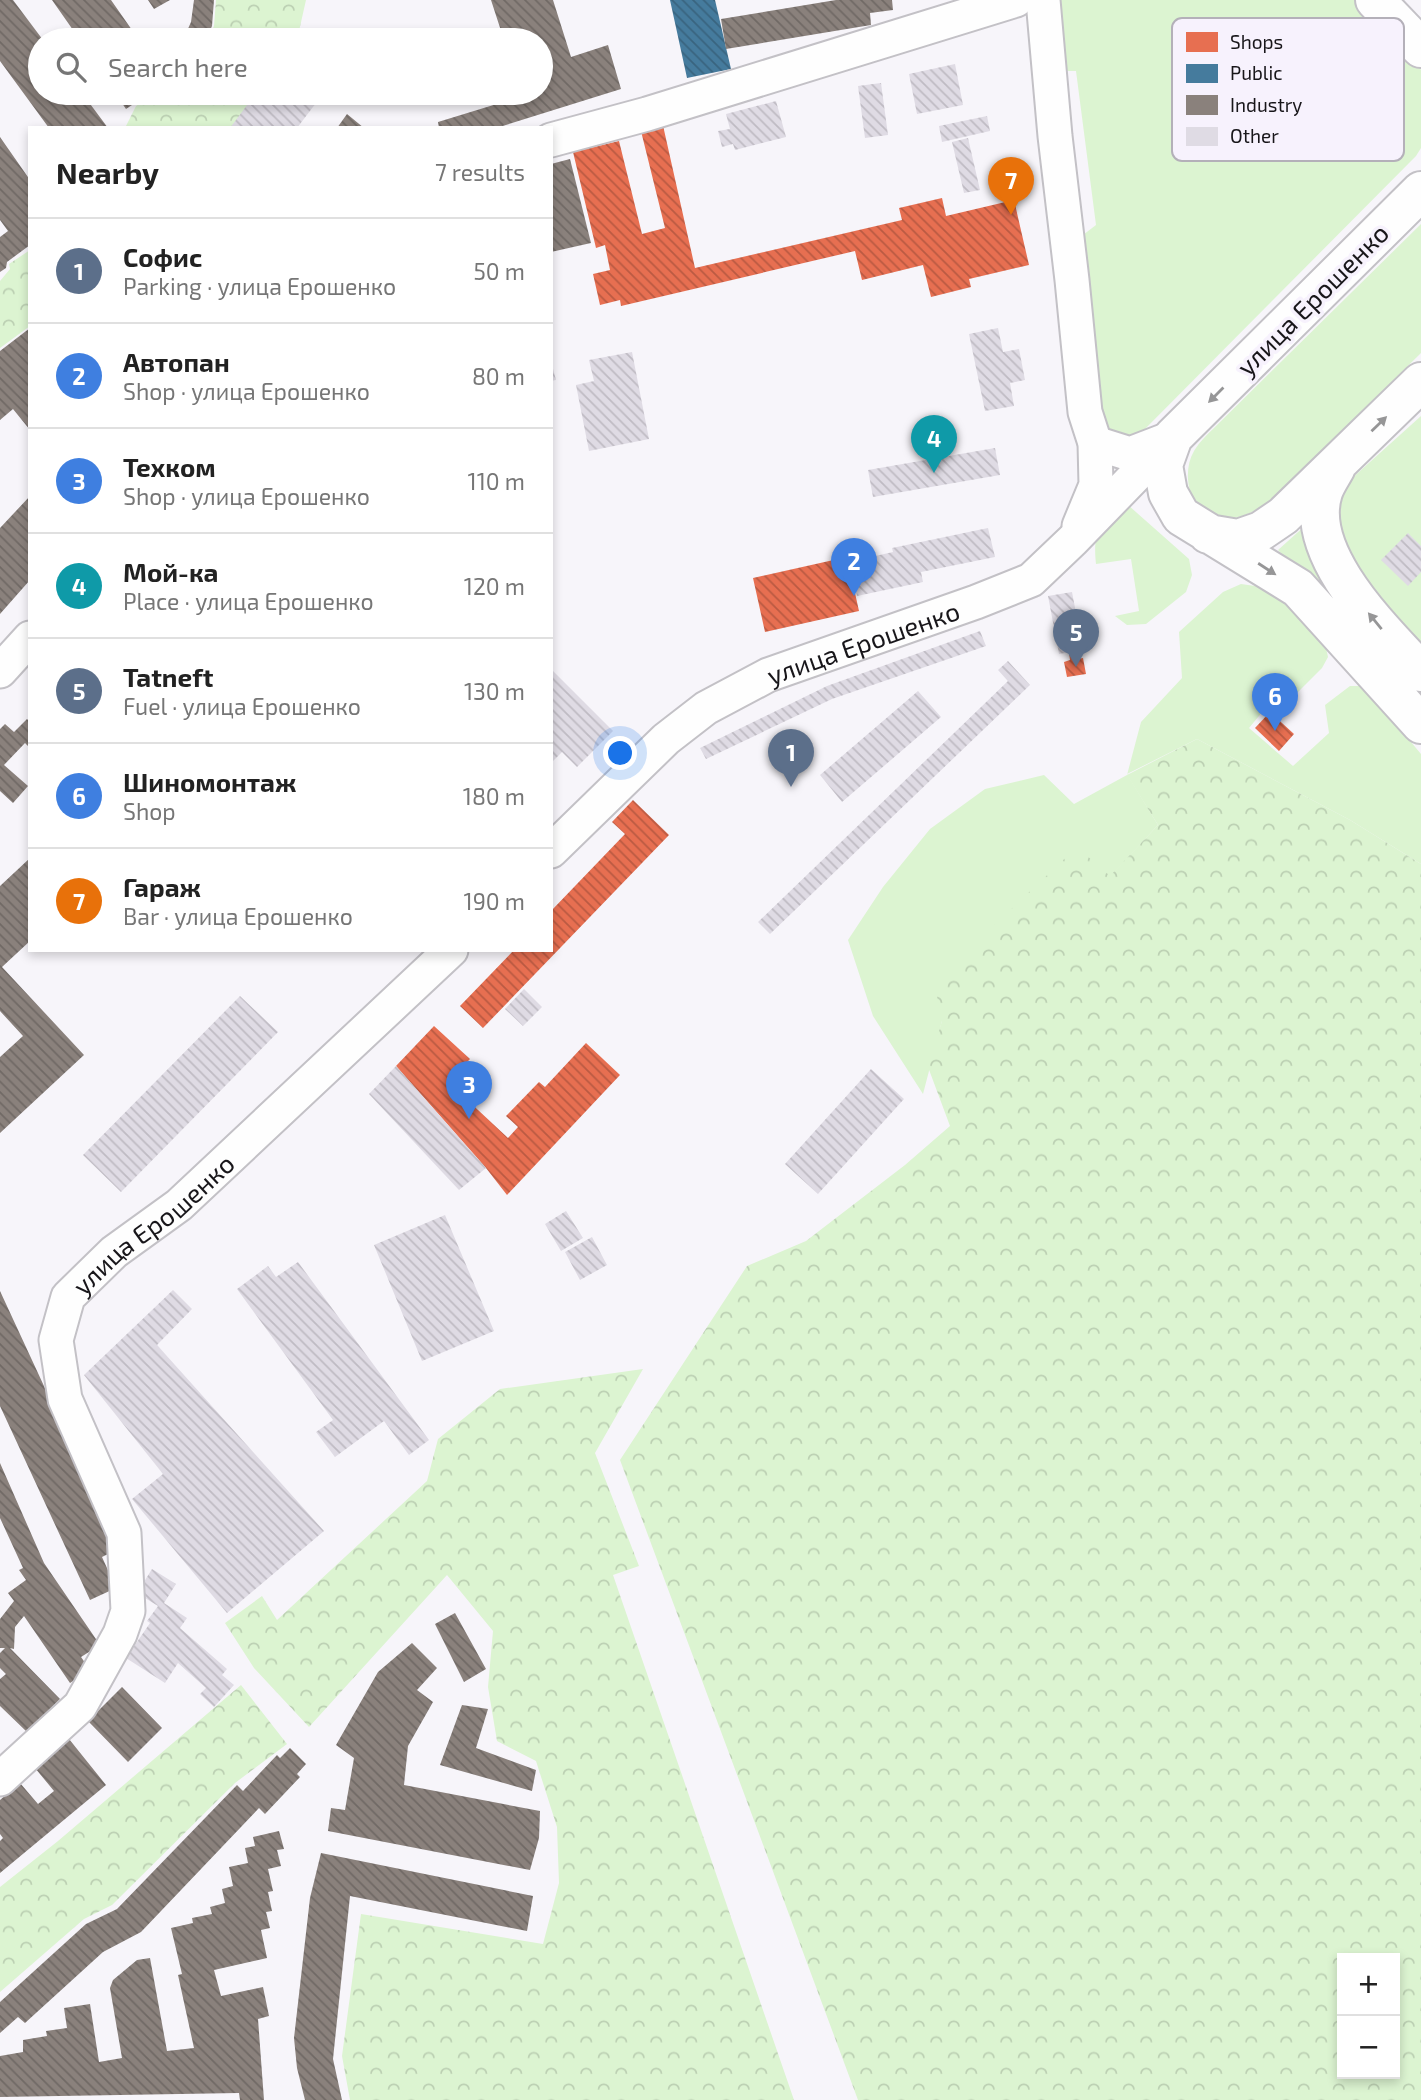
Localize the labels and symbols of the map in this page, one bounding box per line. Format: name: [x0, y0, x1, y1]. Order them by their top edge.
legend: [1172, 18, 1404, 161]
text: Shops: [1230, 30, 1283, 53]
text: Public: [1230, 61, 1283, 84]
text: Industry: [1230, 93, 1302, 116]
text: Other: [1230, 124, 1279, 147]
pin: 7: [988, 157, 1034, 215]
street label: улица Ерошенко: [1230, 217, 1395, 382]
one-way arrow: [1208, 386, 1225, 403]
pin: 4: [911, 415, 957, 473]
one-way arrow: [1370, 416, 1387, 432]
pin: 2: [831, 538, 877, 596]
one-way arrow: [1258, 562, 1277, 575]
street label: улица Ерошенко: [763, 594, 963, 691]
pin: 5: [1053, 609, 1099, 667]
one-way arrow: [1368, 613, 1383, 630]
pin: 6: [1252, 673, 1298, 731]
pin: 1: [768, 729, 814, 787]
your location: [603, 736, 637, 770]
pin: 3: [446, 1061, 492, 1119]
street label: улица Ерошенко: [65, 1147, 240, 1301]

